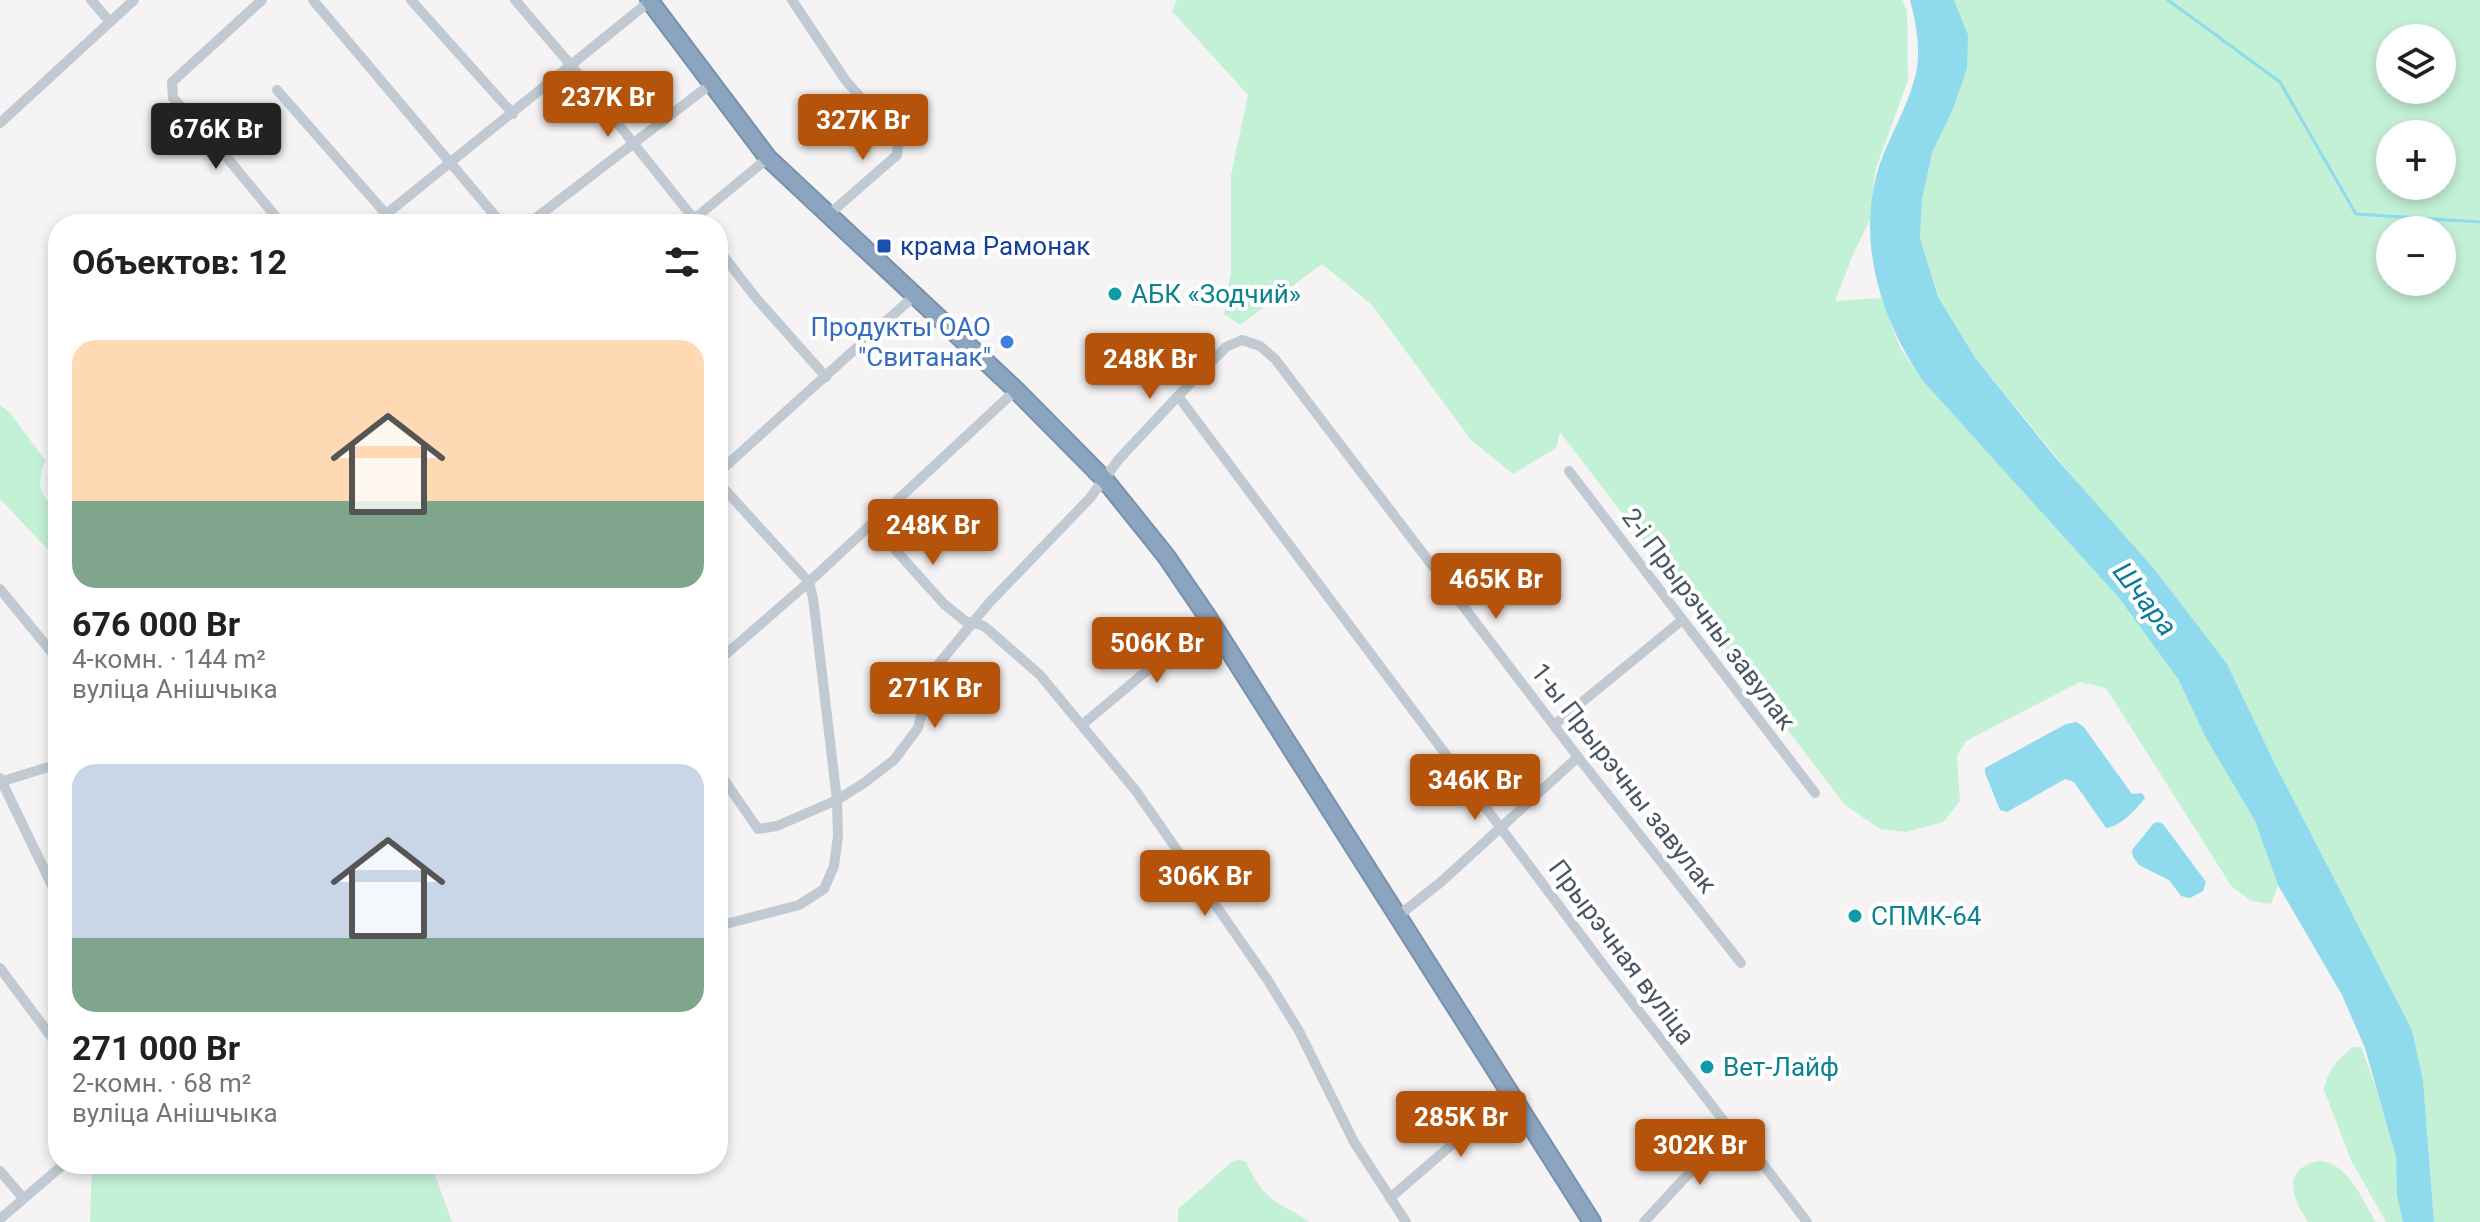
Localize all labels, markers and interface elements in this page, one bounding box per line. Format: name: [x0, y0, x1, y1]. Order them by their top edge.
map controls: [2376, 24, 2456, 296]
button: layers: [2376, 24, 2456, 104]
pin: 237K Br: [534, 71, 682, 139]
text: 237K Br: [561, 82, 655, 112]
pin: 327K Br: [789, 94, 937, 162]
pin: 676K Br: [142, 103, 290, 171]
text: 327K Br: [816, 105, 910, 135]
text: 676K Br: [169, 114, 263, 144]
button: +: [2376, 120, 2456, 200]
button: −: [2376, 216, 2456, 296]
place label: крама Рамонак: [900, 231, 1090, 261]
marker: крама Рамонак: [875, 237, 893, 255]
icon: filters: [660, 240, 704, 284]
text: Объектов: 12: [72, 242, 287, 282]
place label: АБК «Зодчий»: [1131, 279, 1301, 309]
marker: АБК «Зодчий»: [1106, 285, 1124, 303]
place label: Продукты ОАО "Свитанак": [810, 312, 991, 372]
marker: Продукты ОАО "Свитанак": [998, 333, 1016, 351]
pin: 248K Br: [1076, 333, 1224, 401]
text: 248K Br: [1103, 344, 1197, 374]
icon: home: [316, 392, 460, 536]
pin: 248K Br: [859, 499, 1007, 567]
street label: 2-і Прырэчны завулак: [1616, 502, 1802, 736]
text: 248K Br: [886, 510, 980, 540]
pin: 465K Br: [1422, 553, 1570, 621]
water label: Шчара: [2106, 555, 2184, 643]
text: 465K Br: [1449, 564, 1543, 594]
text: 676 000 Br: [72, 604, 240, 644]
pin: 506K Br: [1083, 617, 1231, 685]
text: 506K Br: [1110, 628, 1204, 658]
text: 4-комн. · 144 m²: [72, 644, 266, 674]
street label: 1-ы Прырэчны завулак: [1525, 657, 1723, 899]
pin: 271K Br: [861, 662, 1009, 730]
text: 271K Br: [888, 673, 982, 703]
text: вуліца Анішчыка: [72, 674, 278, 704]
pin: 346K Br: [1401, 754, 1549, 822]
text: 346K Br: [1428, 765, 1522, 795]
icon: home: [316, 816, 460, 960]
pin: 306K Br: [1131, 850, 1279, 918]
street label: Прырэчная вуліца: [1543, 854, 1701, 1050]
text: 306K Br: [1158, 861, 1252, 891]
place label: СПМК-64: [1871, 901, 1982, 931]
marker: СПМК-64: [1846, 907, 1864, 925]
text: 271 000 Br: [72, 1028, 240, 1068]
place label: Вет-Лайф: [1723, 1052, 1839, 1082]
marker: Вет-Лайф: [1698, 1058, 1716, 1076]
text: 2-комн. · 68 m²: [72, 1068, 251, 1098]
pin: 285K Br: [1387, 1091, 1535, 1159]
text: вуліца Анішчыка: [72, 1098, 278, 1128]
text: 285K Br: [1414, 1102, 1508, 1132]
pin: 302K Br: [1626, 1119, 1774, 1187]
text: 302K Br: [1653, 1130, 1747, 1160]

